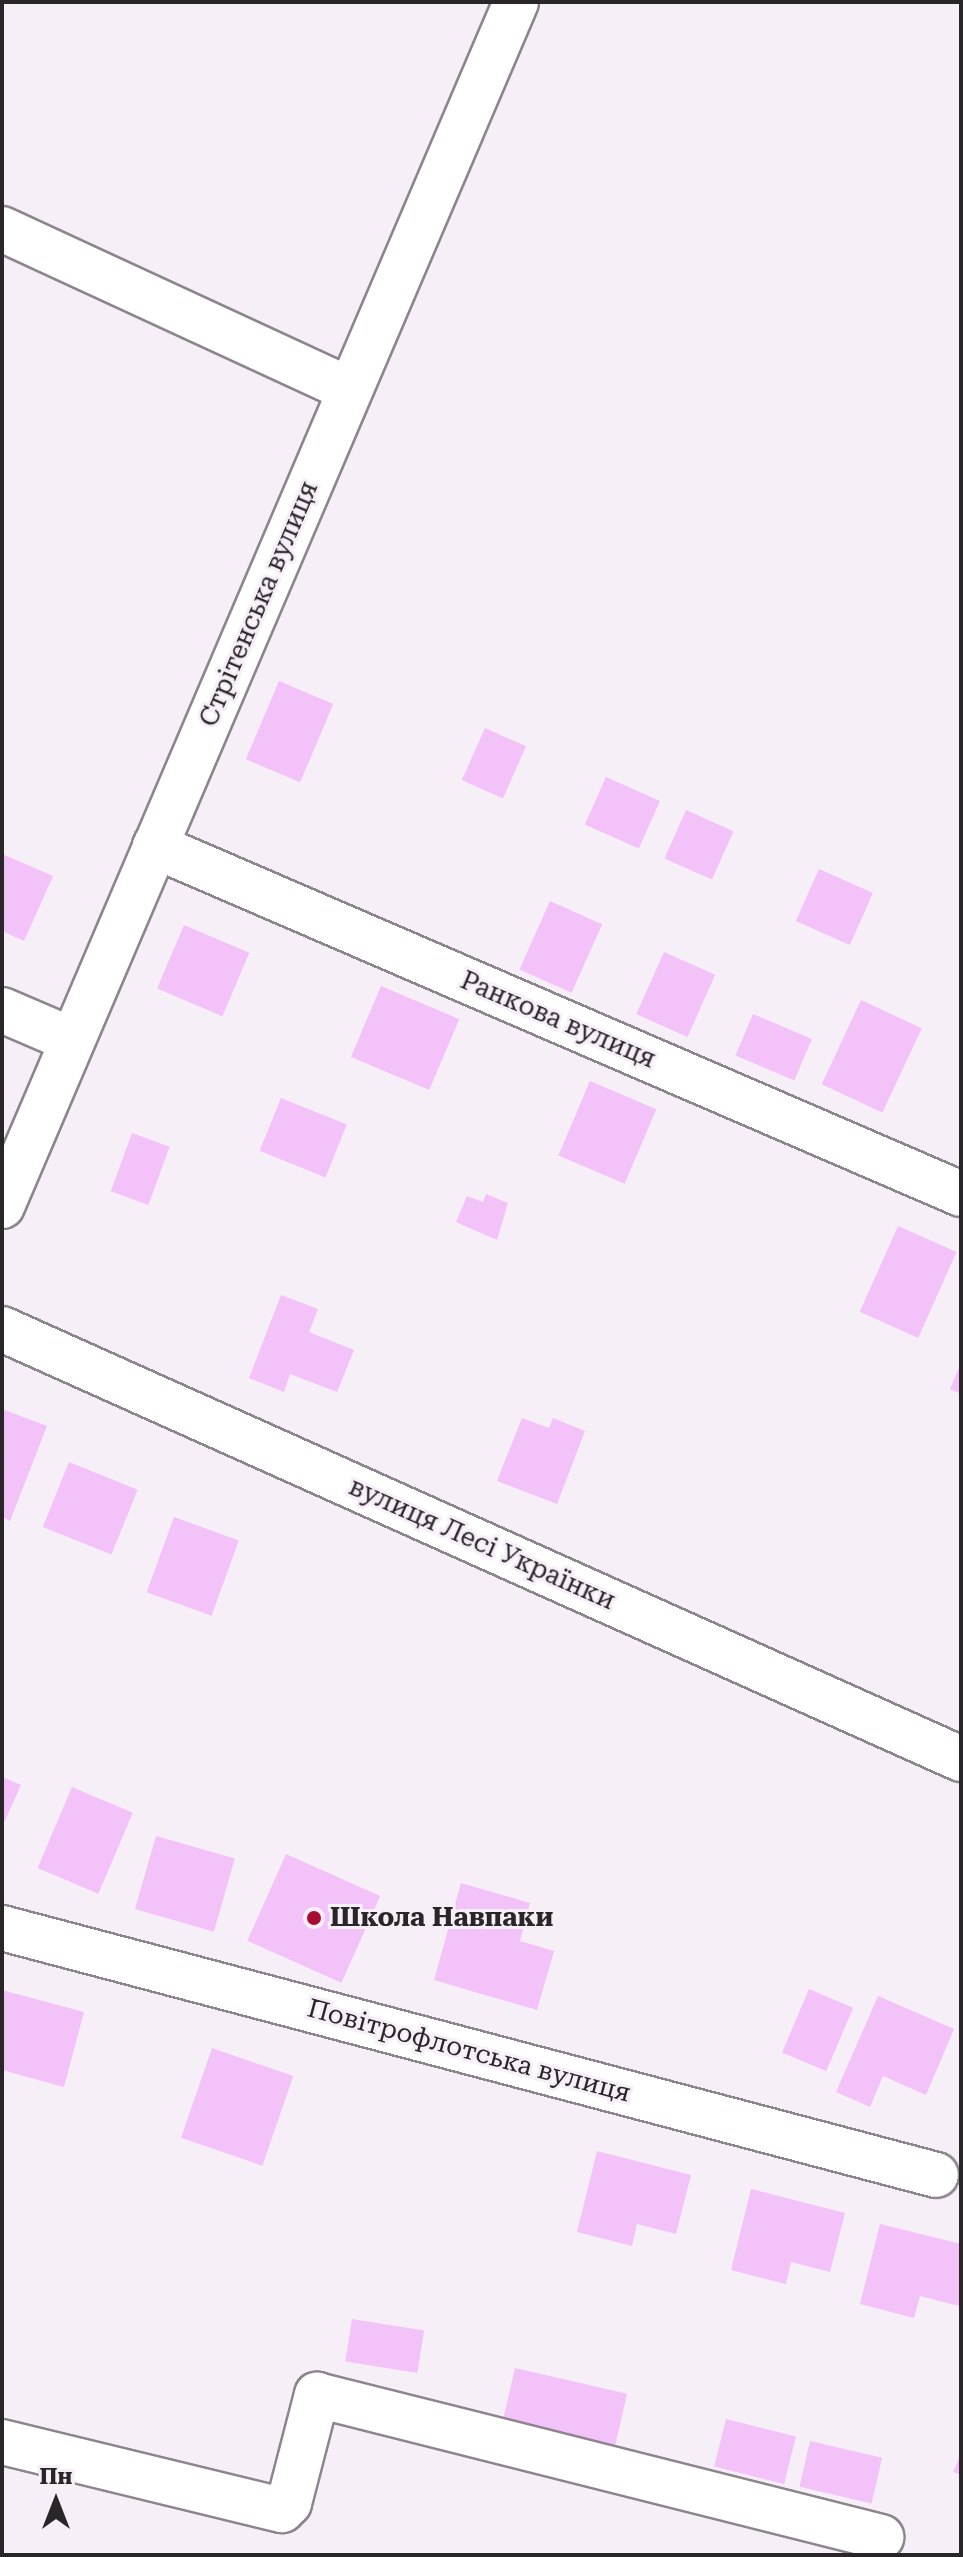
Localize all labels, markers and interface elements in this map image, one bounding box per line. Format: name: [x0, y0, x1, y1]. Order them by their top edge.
street label: Стрітенська вулиця: [193, 477, 325, 731]
street label: Ранкова вулиця: [456, 965, 660, 1075]
street label: вулиця Лесі Українки: [344, 1471, 620, 1617]
place label: Школа Навпаки: [330, 1902, 553, 1934]
marker: Школа Навпаки: [305, 1909, 323, 1927]
street label: Повітрофлотська вулиця: [304, 1993, 634, 2109]
north arrow: [16, 2461, 96, 2541]
text: Пн: [40, 2464, 72, 2489]

